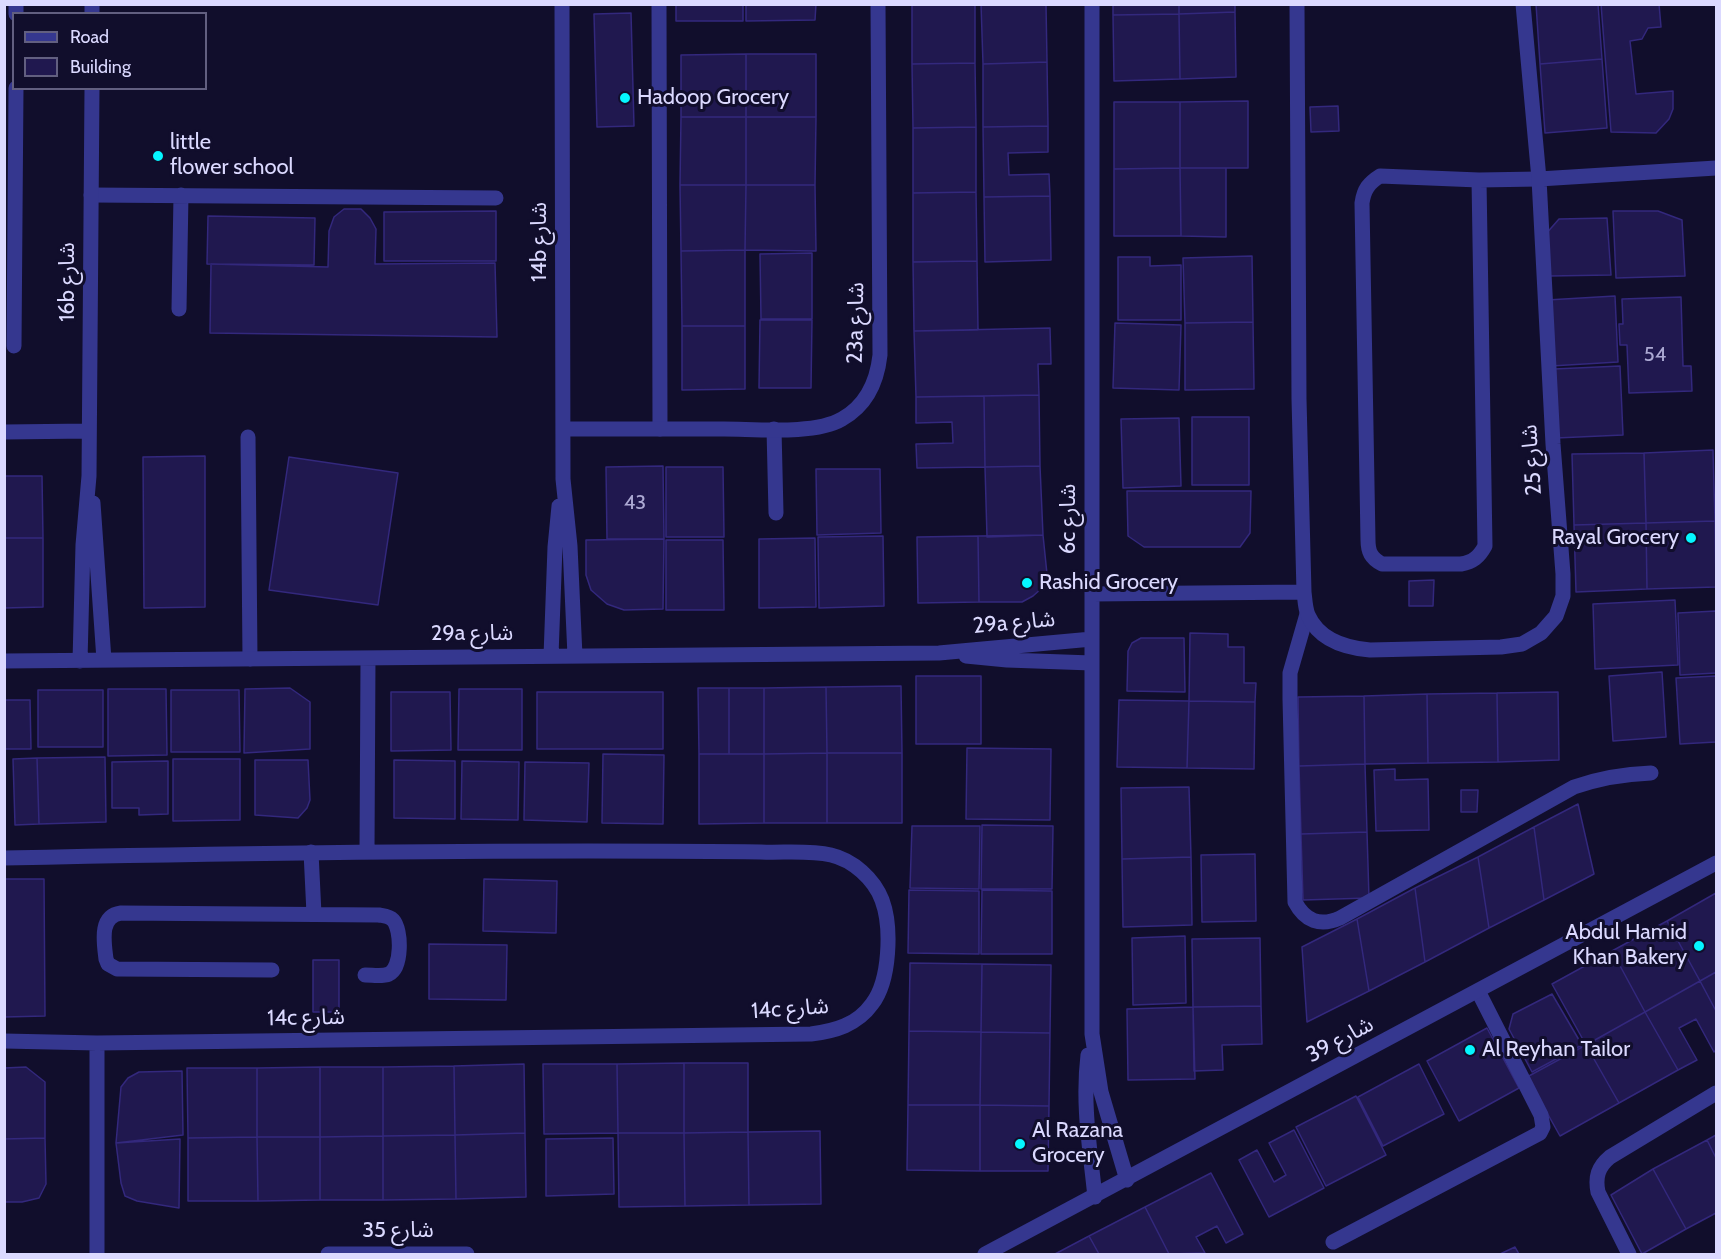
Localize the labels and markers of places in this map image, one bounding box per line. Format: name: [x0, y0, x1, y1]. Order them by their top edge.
place label: Hadoop Grocery: [637, 85, 789, 111]
marker: Hadoop Grocery: [618, 91, 632, 105]
place label: little flower school: [170, 130, 294, 182]
marker: little flower school: [151, 149, 165, 163]
place label: Rayal Grocery: [1551, 525, 1679, 551]
marker: Rayal Grocery: [1684, 531, 1698, 545]
place label: Rashid Grocery: [1039, 570, 1178, 596]
marker: Rashid Grocery: [1020, 576, 1034, 590]
place label: Abdul Hamid Khan Bakery: [1565, 920, 1687, 972]
marker: Abdul Hamid Khan Bakery: [1692, 939, 1706, 953]
place label: Al Reyhan Tailor: [1482, 1037, 1630, 1063]
marker: Al Reyhan Tailor: [1463, 1043, 1477, 1057]
place label: Al Razana Grocery: [1032, 1118, 1123, 1170]
marker: Al Razana Grocery: [1013, 1137, 1027, 1151]

